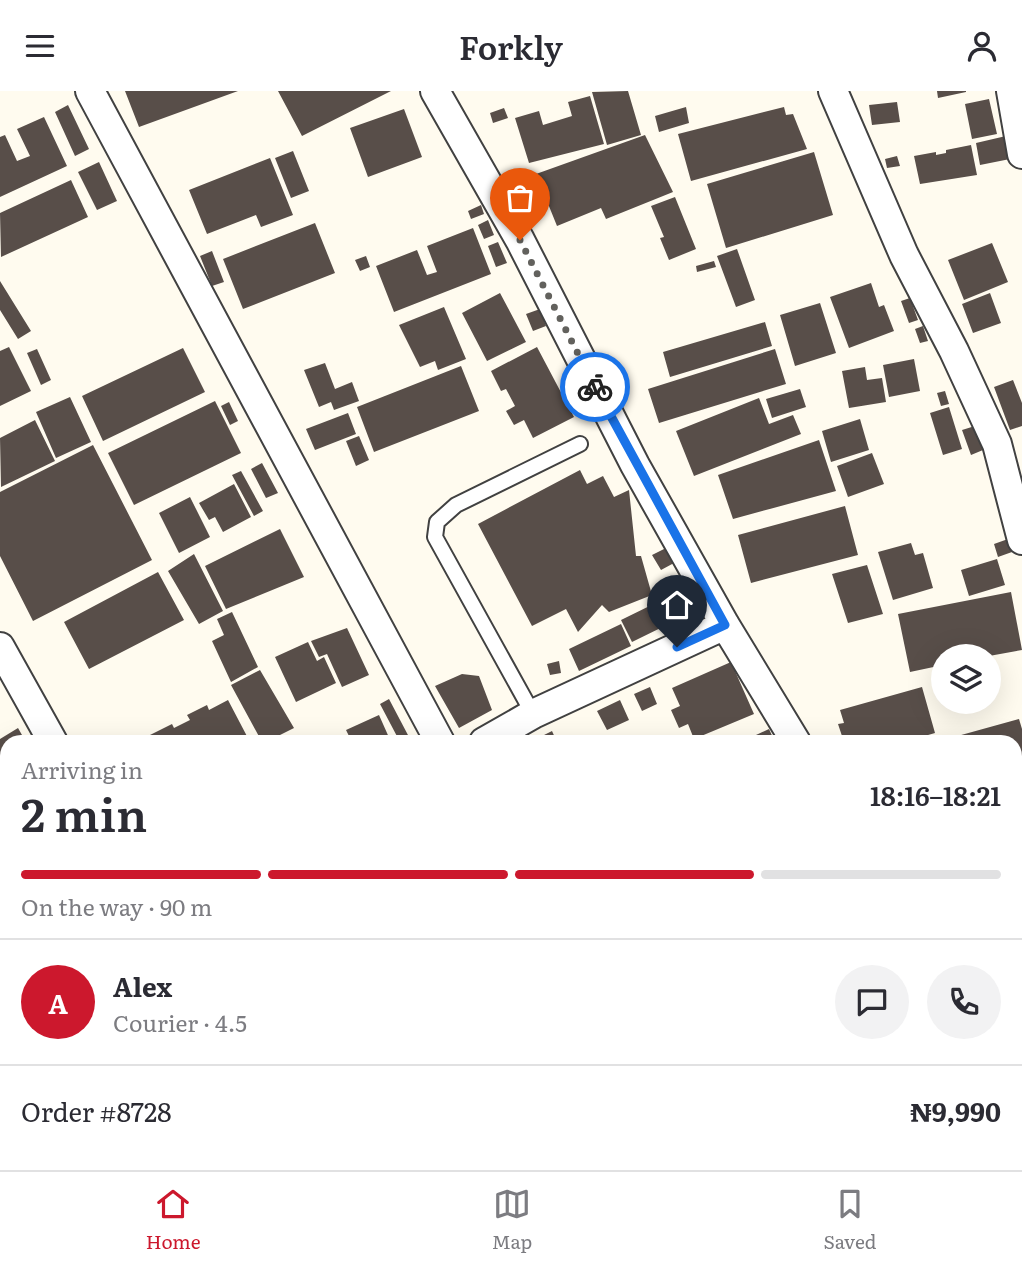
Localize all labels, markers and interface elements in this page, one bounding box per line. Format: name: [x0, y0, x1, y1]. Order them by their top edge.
text: Forkly: [459, 22, 563, 70]
icon: menu: [21, 27, 59, 65]
icon: person: [963, 27, 1001, 65]
pin: [490, 168, 550, 240]
icon: bag: [501, 179, 539, 217]
courier: [560, 352, 630, 422]
icon: bike: [576, 368, 614, 406]
pin: [647, 575, 707, 647]
icon: home: [658, 586, 696, 624]
map controls: [931, 644, 1001, 714]
button: layers: [931, 644, 1001, 714]
text: Arriving in: [21, 752, 143, 786]
text: 18:16–18:21: [870, 775, 1001, 814]
text: 2 min: [21, 778, 147, 846]
text: On the way · 90 m: [21, 889, 212, 923]
button: chat: [835, 965, 909, 1039]
button: phone: [927, 965, 1001, 1039]
text: Alex: [113, 966, 172, 1005]
text: A: [48, 983, 68, 1022]
text: Courier · 4.5: [113, 1005, 247, 1039]
text: Order #8728: [21, 1091, 171, 1130]
text: ₦9,990: [910, 1091, 1001, 1130]
tab: Home: [146, 1185, 201, 1255]
tab: Map: [492, 1185, 532, 1255]
tab: Saved: [823, 1185, 876, 1255]

